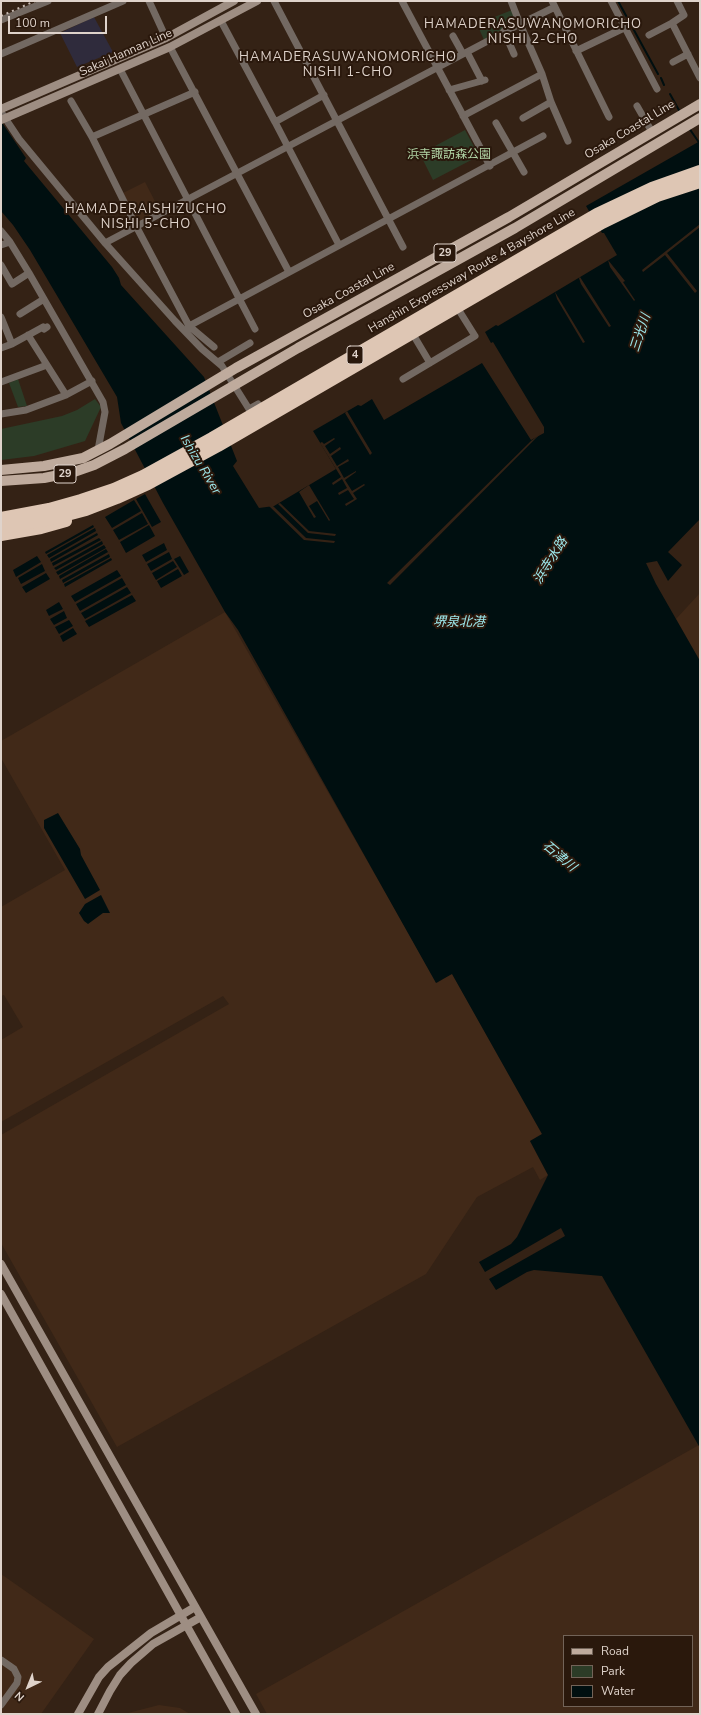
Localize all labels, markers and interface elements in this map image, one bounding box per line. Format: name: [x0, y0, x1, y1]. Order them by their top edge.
scale bar: [10, 8, 109, 34]
text: 100 m: [15, 15, 50, 31]
district label: HAMADERASUWANOMORICHO NISHI 2-CHO: [424, 17, 642, 48]
street label: Sakai Hannan Line: [77, 26, 175, 80]
district label: HAMADERASUWANOMORICHO NISHI 1-CHO: [239, 50, 457, 81]
street label: Osaka Coastal Line: [582, 97, 678, 163]
park label: 浜寺諏訪森公園: [407, 148, 491, 162]
district label: HAMADERAISHIZUCHO NISHI 5-CHO: [65, 202, 227, 233]
street label: Hanshin Expressway Route 4 Bayshore Line: [366, 206, 578, 336]
road number: 29: [434, 244, 456, 262]
street label: Osaka Coastal Line: [301, 260, 397, 322]
water label: 三光川: [628, 312, 654, 354]
road number: 4: [347, 346, 363, 364]
water label: Ishizu River: [176, 432, 224, 498]
road number: 29: [54, 465, 76, 483]
water label: 浜寺水路: [531, 535, 571, 587]
water label: 堺泉北港: [433, 615, 485, 631]
water label: 石津川: [539, 838, 579, 876]
legend: [563, 1635, 693, 1707]
text: Road: [601, 1643, 629, 1659]
text: Park: [601, 1663, 625, 1679]
north arrow: [8, 1667, 48, 1707]
text: Water: [601, 1683, 635, 1699]
text: N: [11, 1688, 28, 1704]

